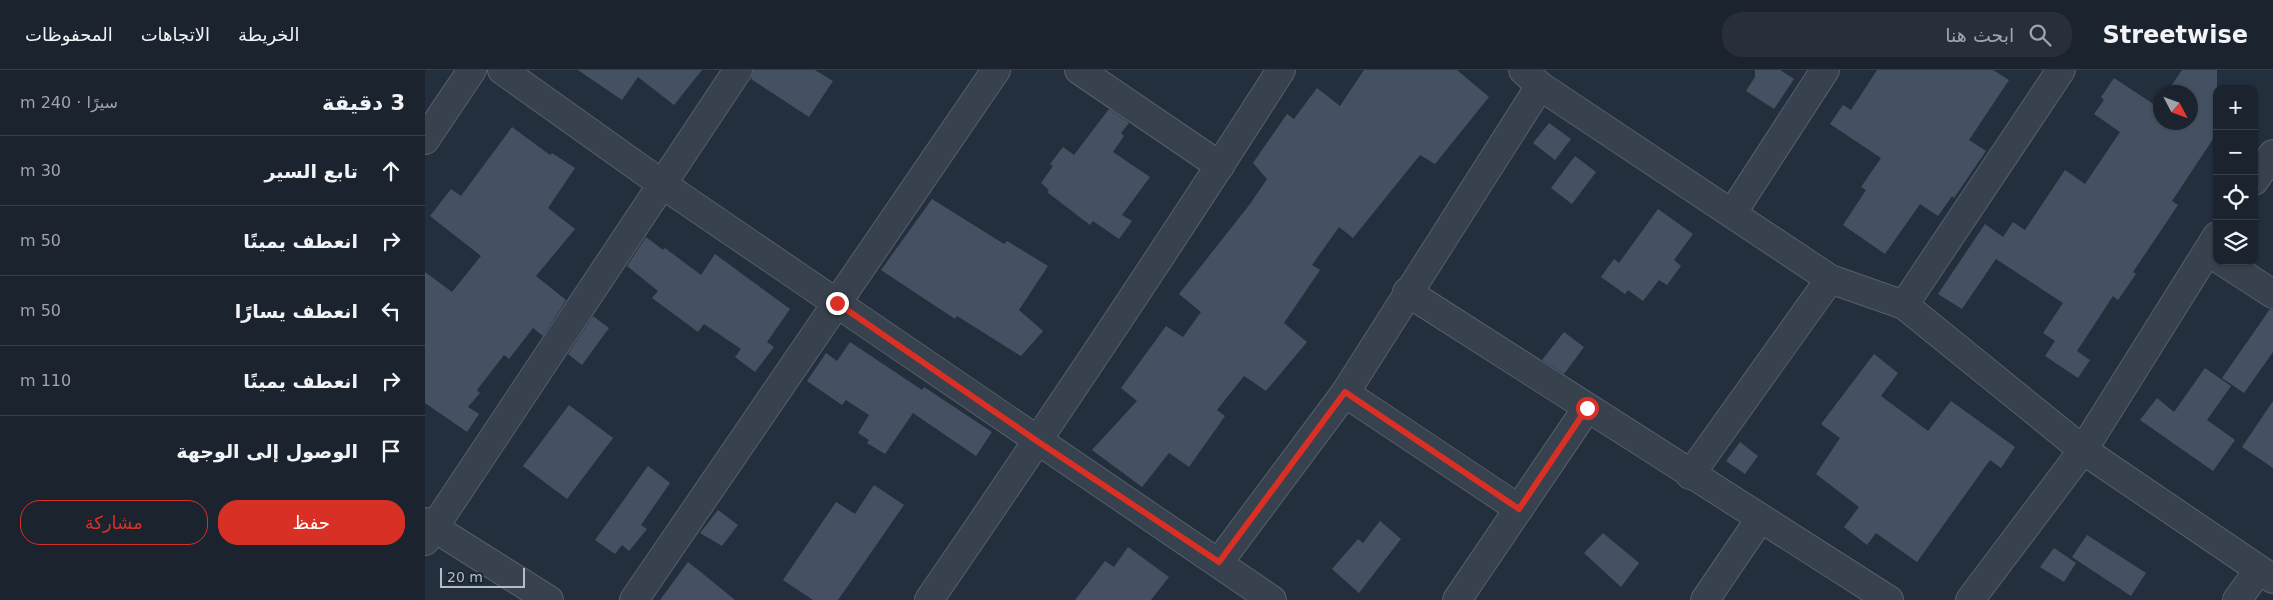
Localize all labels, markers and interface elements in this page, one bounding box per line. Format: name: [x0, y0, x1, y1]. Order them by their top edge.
search box: [1722, 12, 2072, 57]
icon: search: [2026, 21, 2054, 49]
text: Streetwise: [2102, 21, 2248, 49]
text: المحفوظات: [25, 24, 113, 45]
text: الاتجاهات: [141, 24, 210, 45]
text: الخريطة: [238, 24, 299, 45]
text: ابحث هنا: [1945, 24, 2014, 46]
north arrow: [2153, 85, 2198, 130]
map controls: [2213, 85, 2258, 265]
button: +: [2213, 85, 2258, 130]
text: 3 دقيقة: [322, 91, 405, 115]
text: سيرًا · 240 m: [20, 93, 118, 112]
button: −: [2213, 130, 2258, 175]
icon: ahead: [377, 157, 405, 185]
text: تابع السير: [264, 160, 358, 182]
text: 30 m: [20, 161, 61, 180]
button: locate: [2213, 175, 2258, 220]
button: layers: [2213, 220, 2258, 265]
icon: right: [377, 227, 405, 255]
text: انعطف يمينًا: [243, 230, 358, 252]
text: 50 m: [20, 231, 61, 250]
route end: [826, 292, 849, 315]
icon: left: [377, 297, 405, 325]
text: انعطف يسارًا: [235, 300, 358, 322]
text: 50 m: [20, 301, 61, 320]
icon: right: [377, 367, 405, 395]
text: انعطف يمينًا: [243, 370, 358, 392]
text: 110 m: [20, 371, 71, 390]
route start: [1576, 397, 1599, 420]
icon: arrive: [377, 437, 405, 465]
text: الوصول إلى الوجهة: [176, 440, 358, 462]
button: مشاركة: [20, 500, 208, 545]
button: حفظ: [218, 500, 405, 545]
scale bar: [440, 565, 525, 588]
text: 20 m: [447, 569, 483, 585]

